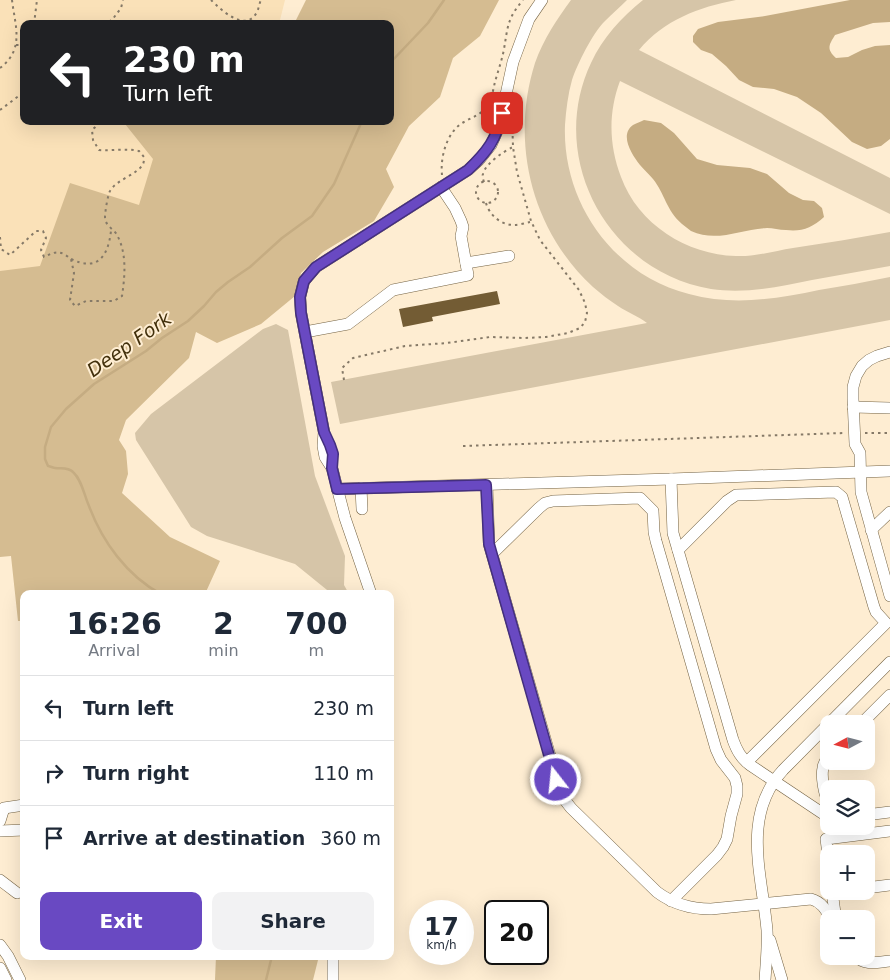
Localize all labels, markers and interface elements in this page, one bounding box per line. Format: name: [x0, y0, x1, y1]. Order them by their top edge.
icon: left: [40, 40, 105, 105]
text: 230 m: [123, 40, 245, 80]
text: Turn left: [123, 81, 212, 106]
pin: [481, 92, 523, 134]
icon: arrive: [488, 99, 516, 127]
water label: Deep Fork: [83, 306, 176, 381]
text: 16:26: [66, 606, 162, 641]
text: 2: [213, 606, 234, 641]
text: 700: [285, 606, 348, 641]
text: Arrival: [88, 641, 140, 660]
text: min: [208, 641, 239, 660]
text: m: [308, 641, 324, 660]
icon: left: [40, 694, 68, 722]
text: Turn left: [83, 697, 174, 719]
text: 230 m: [313, 697, 374, 719]
north arrow: [820, 715, 875, 770]
map controls: [820, 715, 875, 965]
position arrow: [529, 753, 581, 805]
icon: right: [40, 759, 68, 787]
text: Turn right: [83, 762, 189, 784]
text: 110 m: [313, 762, 374, 784]
button: layers: [820, 780, 875, 835]
icon: arrive: [40, 824, 68, 852]
text: Arrive at destination: [83, 827, 305, 849]
text: 360 m: [320, 827, 381, 849]
button: +: [820, 845, 875, 900]
button: Exit: [40, 892, 202, 950]
button: Share: [212, 892, 374, 950]
speed limit sign: 20: [484, 900, 549, 965]
button: −: [820, 910, 875, 965]
text: 17: [424, 912, 459, 941]
text: km/h: [426, 938, 457, 952]

